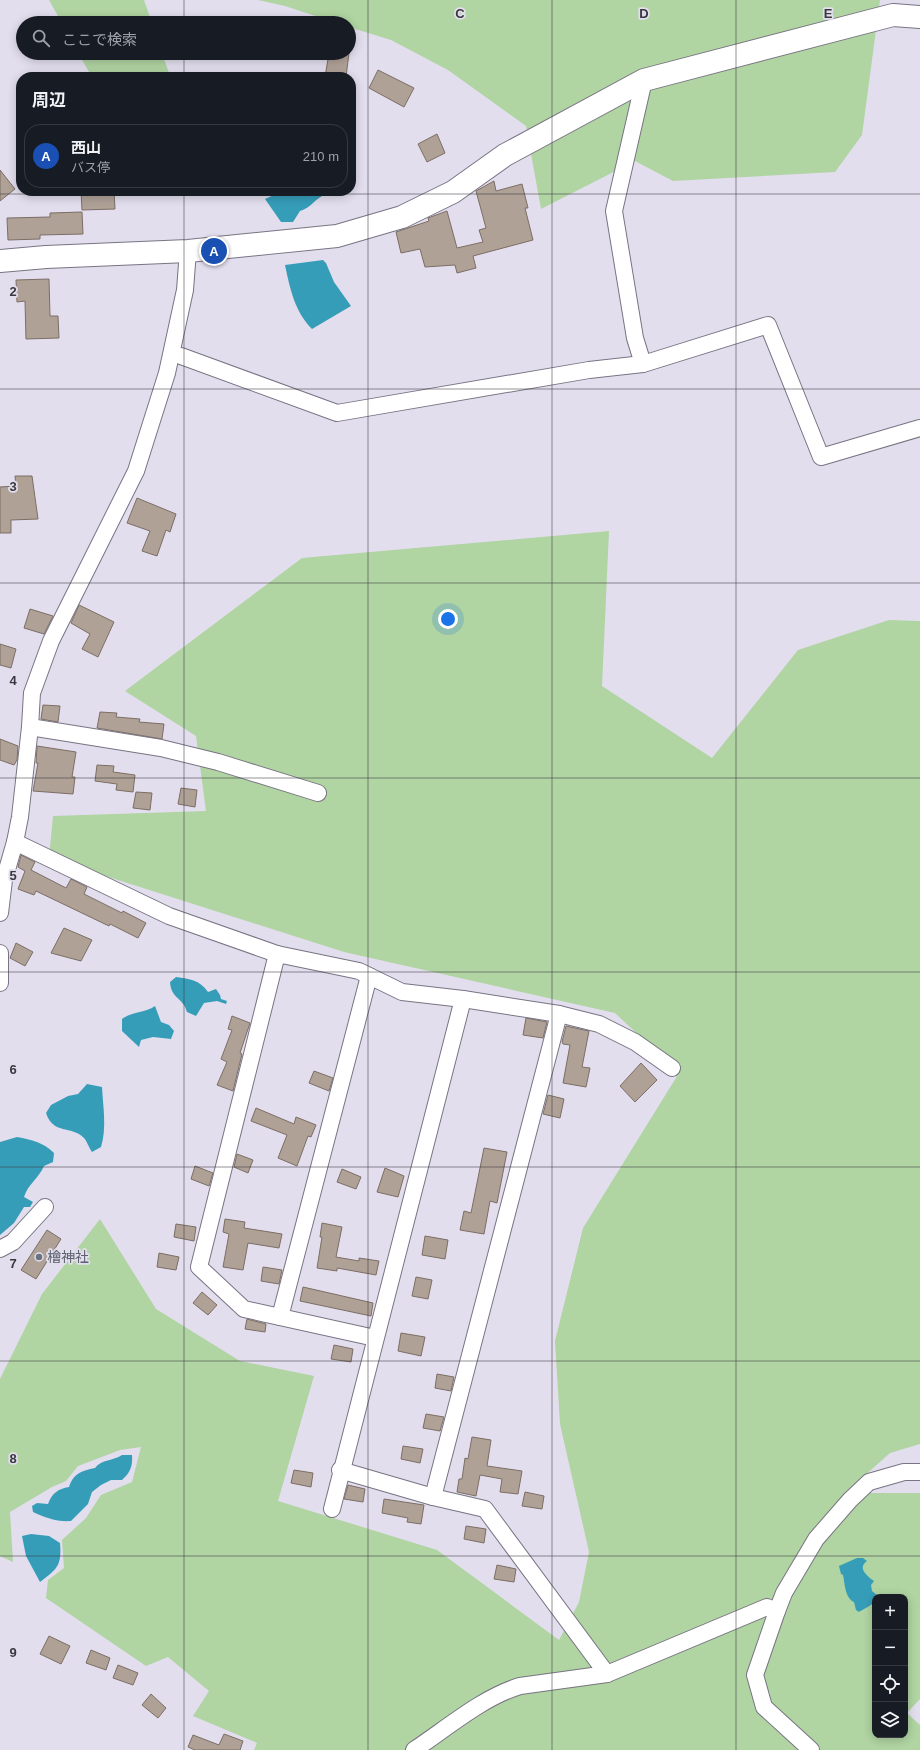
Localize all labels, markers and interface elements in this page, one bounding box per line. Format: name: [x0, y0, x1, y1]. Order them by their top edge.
text: C: [455, 6, 465, 21]
text: D: [639, 6, 649, 21]
text: E: [824, 6, 833, 21]
search box: [16, 16, 356, 60]
icon: search: [30, 27, 52, 49]
text: ここで検索: [62, 31, 137, 48]
text: 周辺: [32, 91, 66, 110]
text: 西山: [71, 139, 101, 156]
text: A: [41, 149, 51, 164]
text: 210 m: [303, 149, 339, 164]
text: バス停: [71, 160, 110, 175]
pin: A: [201, 236, 227, 266]
text: 2: [9, 284, 17, 299]
text: 3: [9, 479, 17, 494]
your location: [438, 609, 458, 629]
text: 4: [9, 673, 17, 688]
text: 5: [9, 868, 17, 883]
text: 6: [9, 1062, 17, 1077]
place label: 檜神社: [47, 1249, 89, 1265]
marker: 檜神社: [34, 1252, 44, 1262]
text: 7: [9, 1256, 17, 1271]
text: 8: [9, 1451, 17, 1466]
map controls: [872, 1594, 908, 1738]
button: +: [872, 1594, 908, 1630]
button: −: [872, 1630, 908, 1666]
text: 9: [9, 1645, 17, 1660]
button: locate: [872, 1666, 908, 1702]
button: layers: [872, 1702, 908, 1738]

